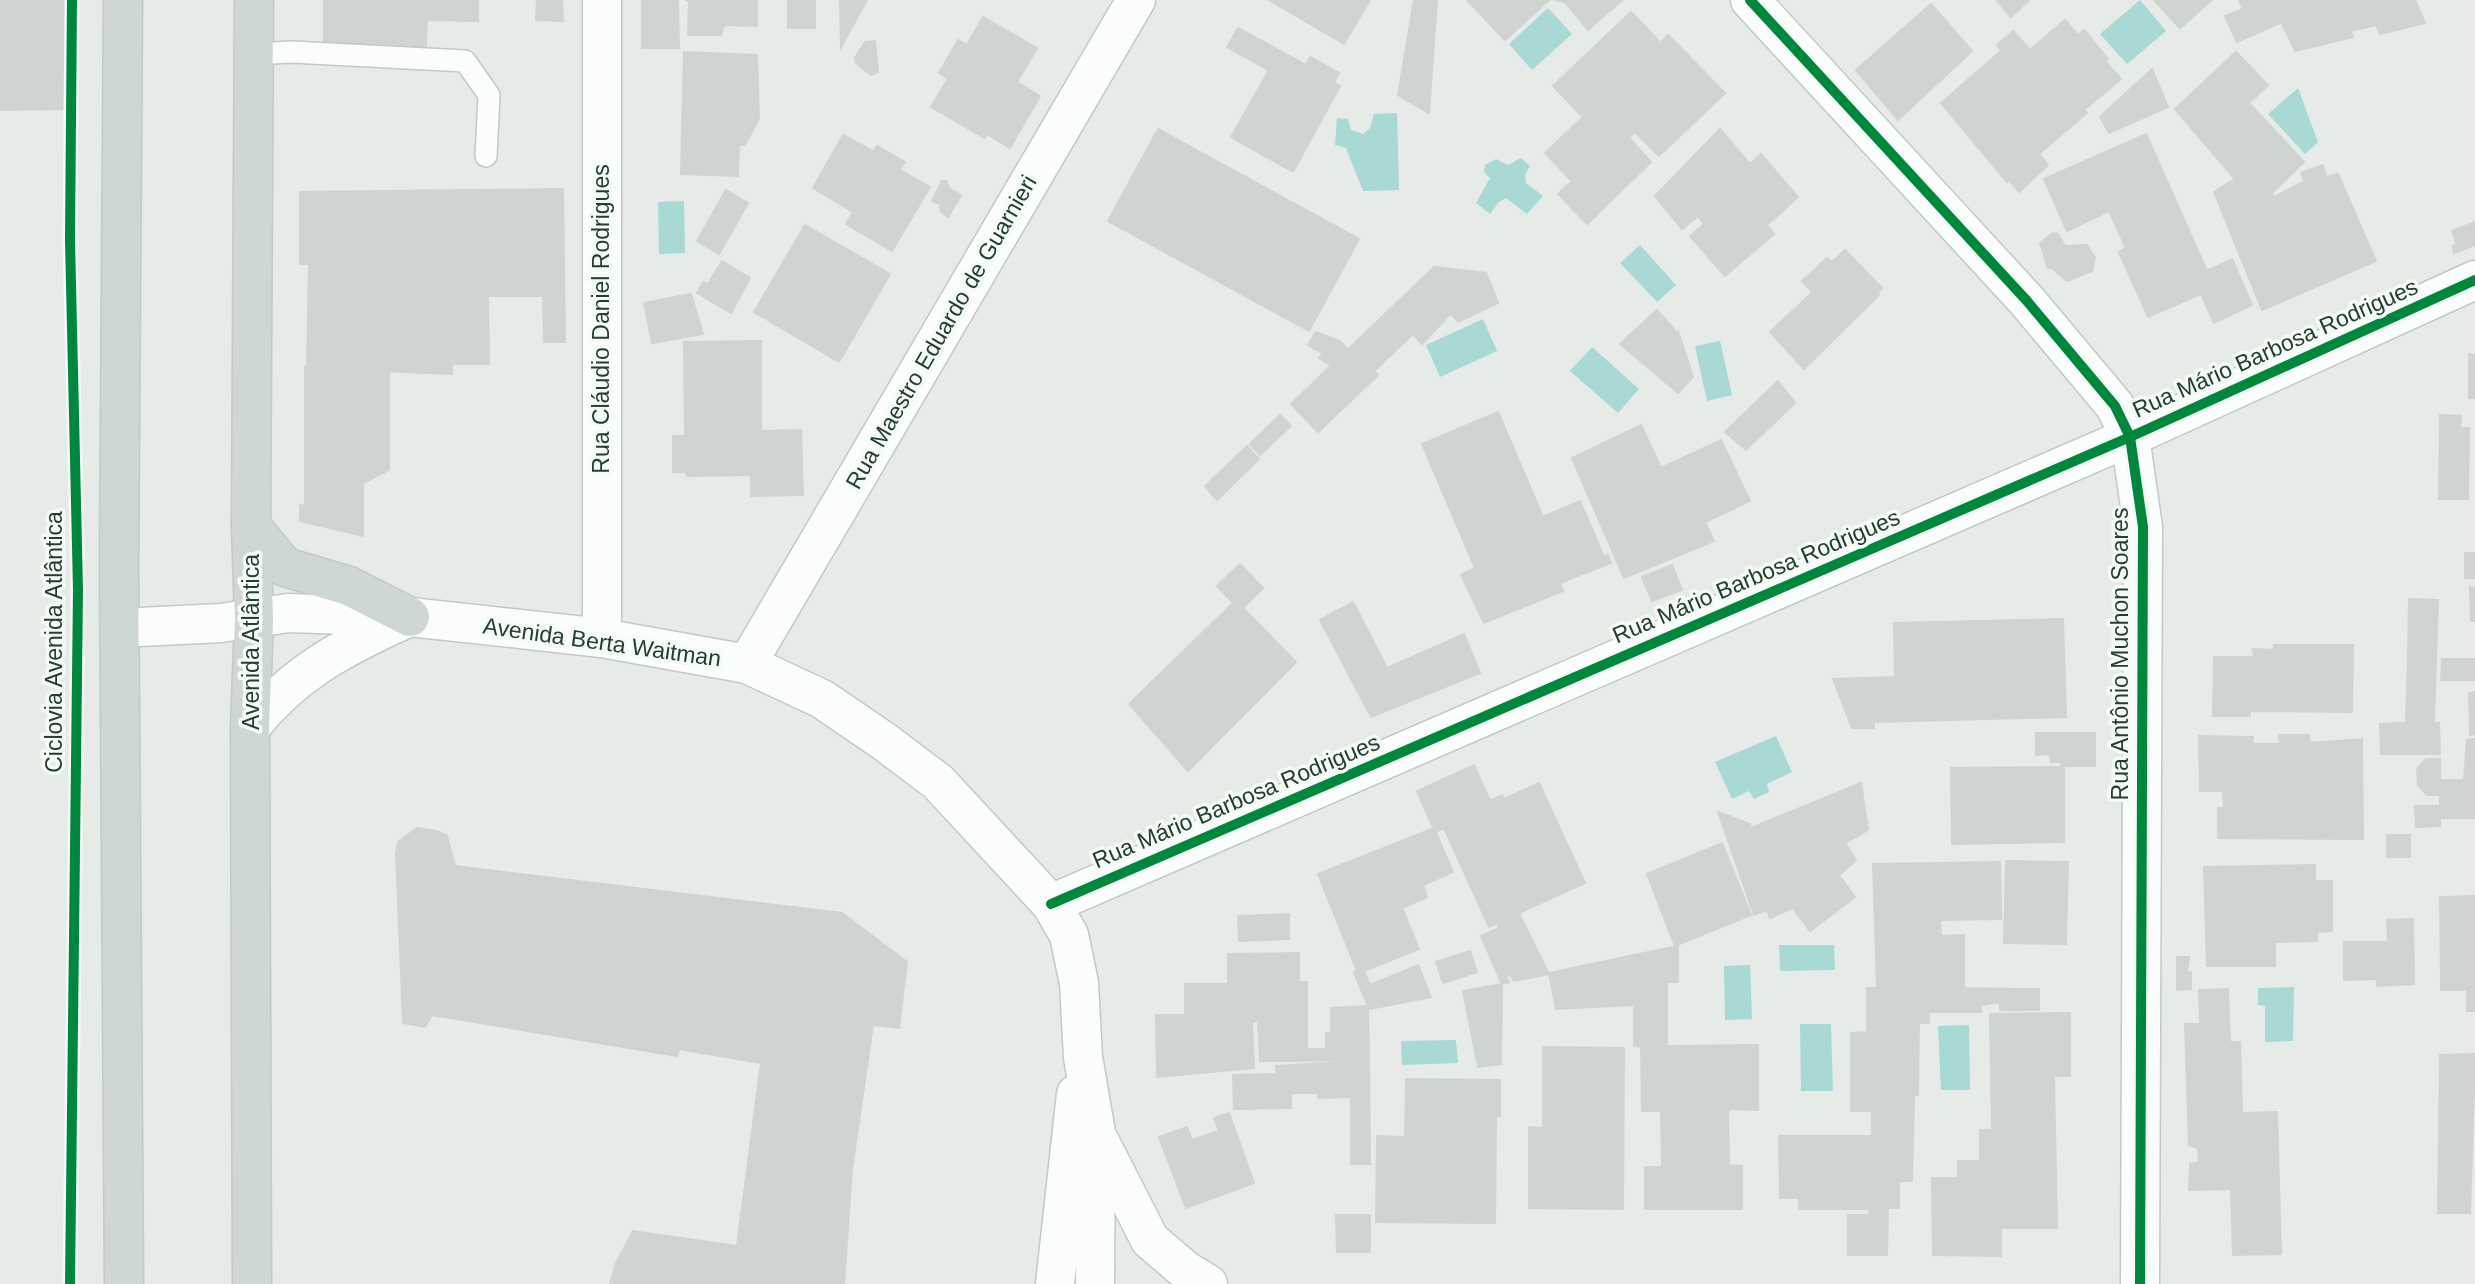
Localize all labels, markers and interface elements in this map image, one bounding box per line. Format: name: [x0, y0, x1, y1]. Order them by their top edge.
street label: Rua Cláudio Daniel Rodrigues: [588, 164, 614, 474]
street label: Rua Maestro Eduardo de Guarnieri: [840, 170, 1042, 494]
street label: Rua Mário Barbosa Rodrigues: [2128, 273, 2422, 423]
street label: Rua Mário Barbosa Rodrigues: [1609, 504, 1903, 648]
street label: Rua Antônio Muchon Soares: [2107, 508, 2133, 800]
street label: Ciclovia Avenida Atlântica: [41, 511, 67, 773]
street label: Avenida Atlântica: [238, 554, 264, 730]
street label: Avenida Berta Waitman: [481, 612, 723, 672]
street label: Rua Mário Barbosa Rodrigues: [1089, 729, 1383, 873]

